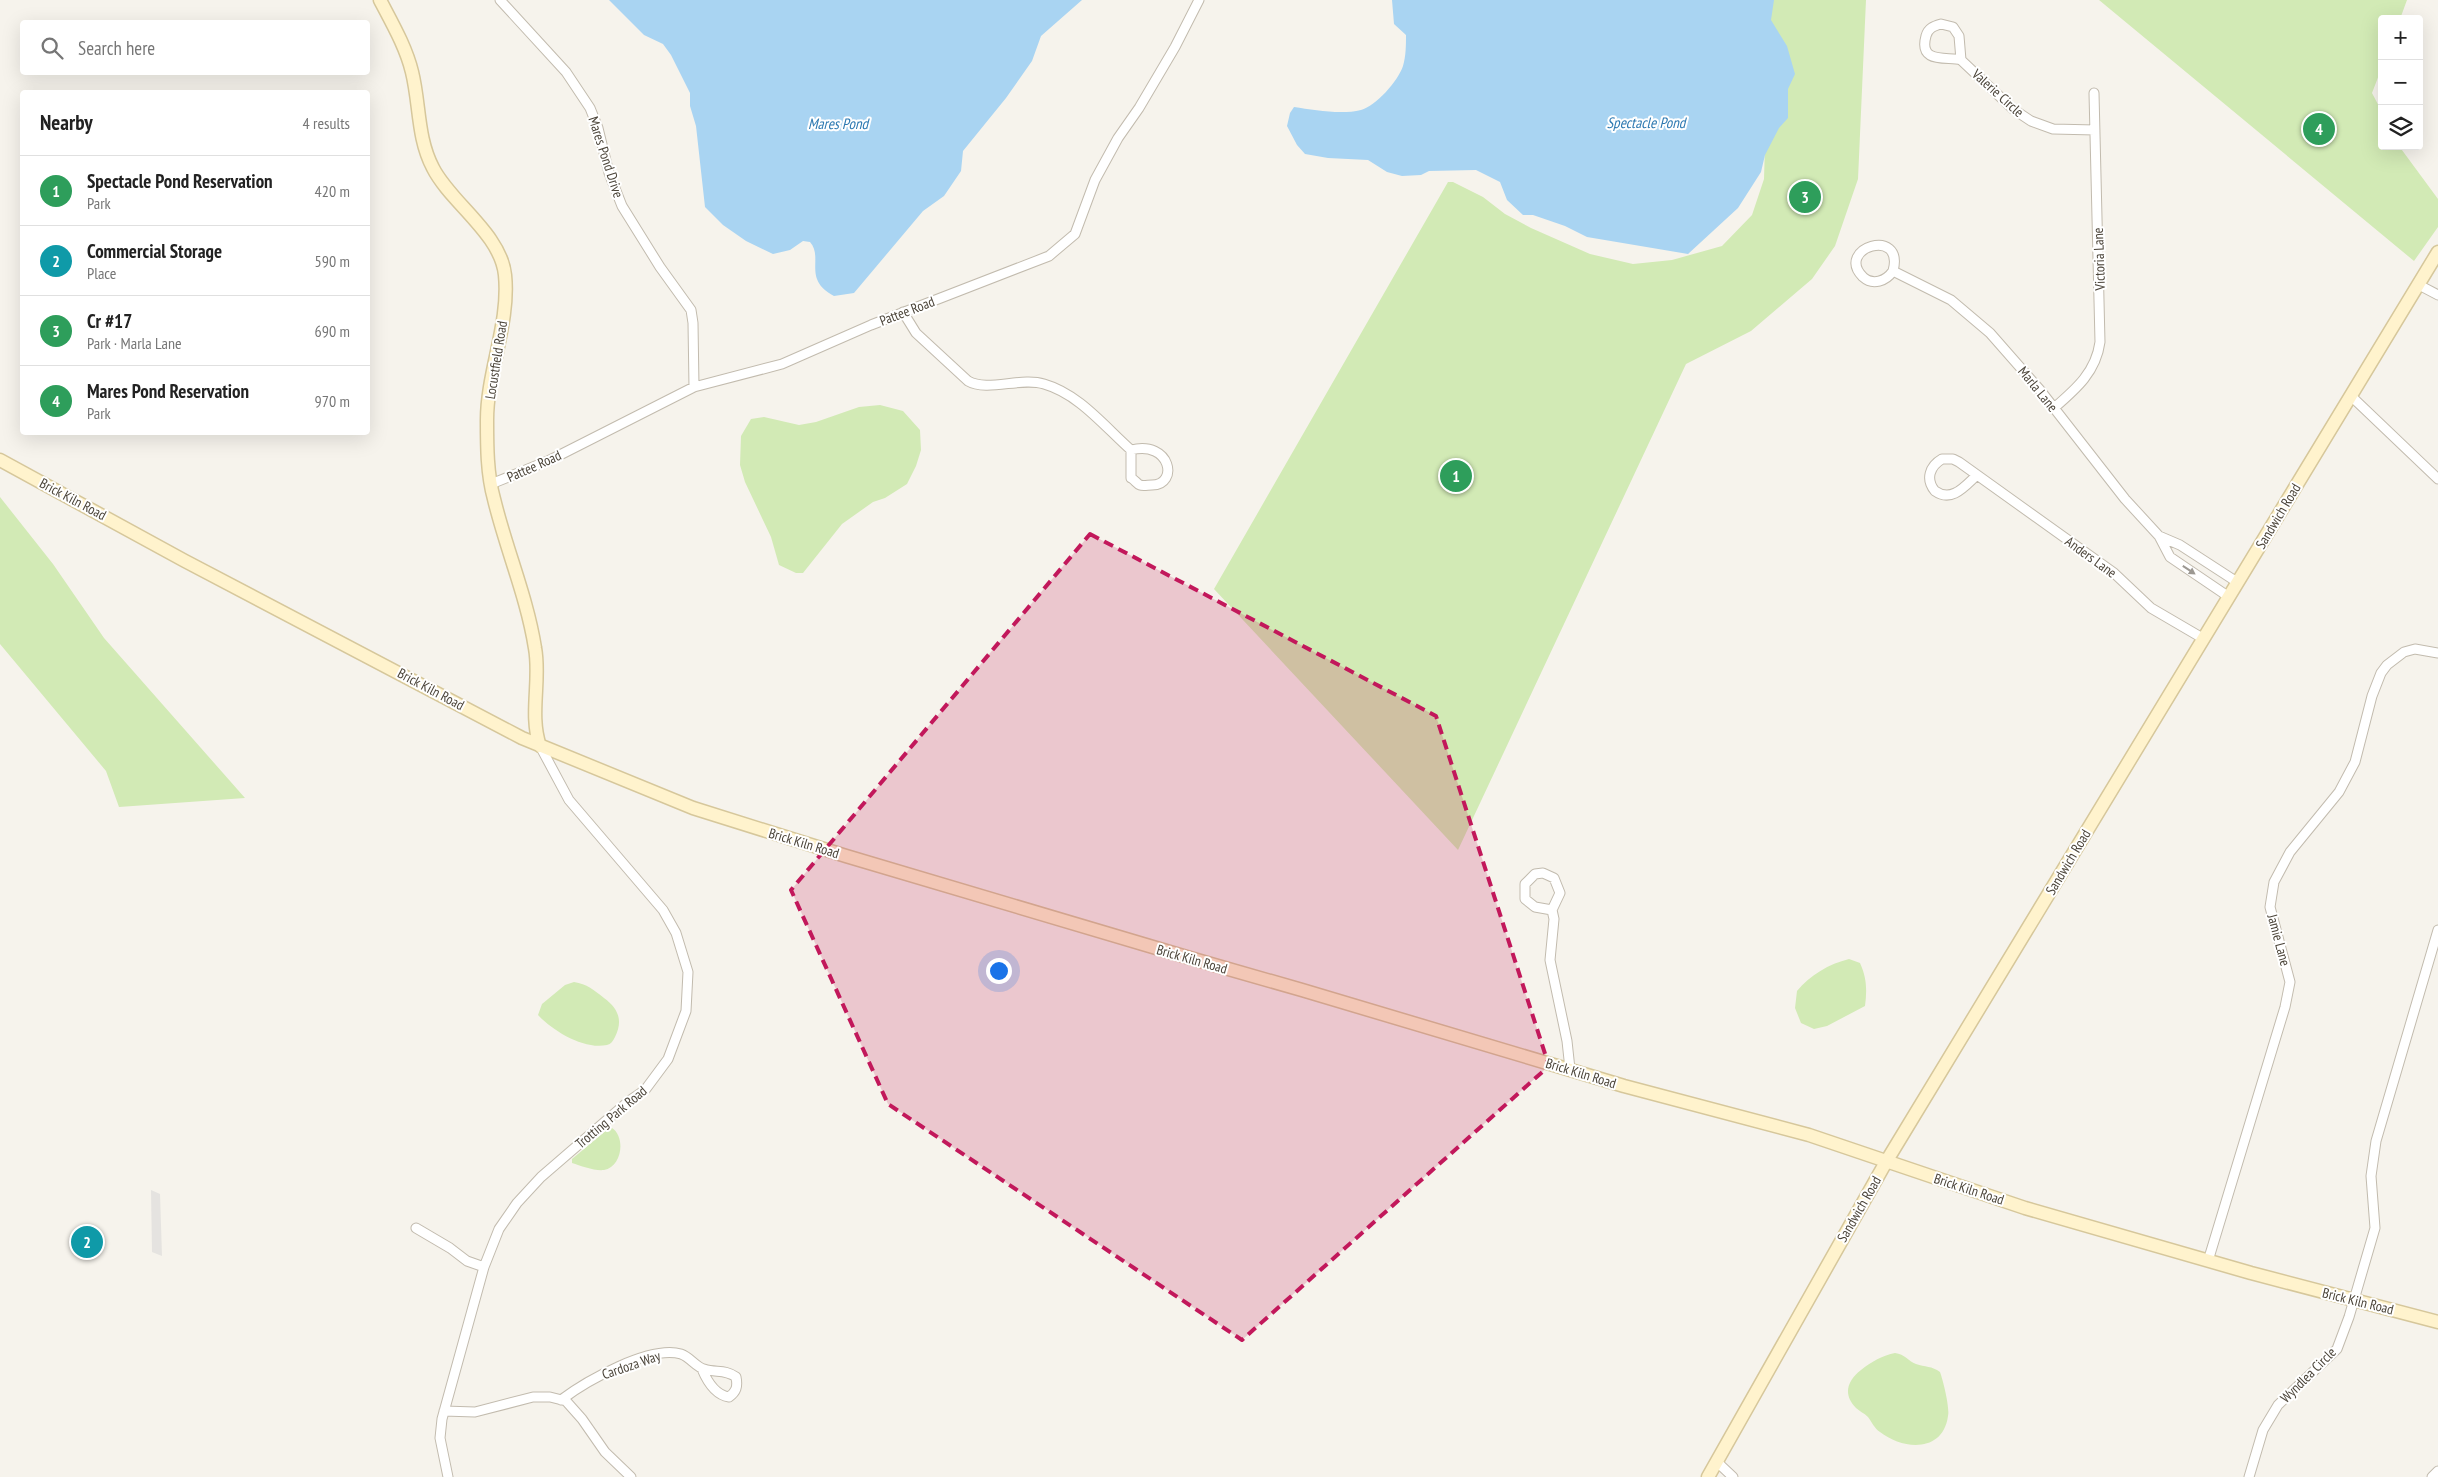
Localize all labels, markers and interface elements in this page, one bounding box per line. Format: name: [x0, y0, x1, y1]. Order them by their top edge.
map controls: [2378, 15, 2423, 150]
button: +: [2378, 15, 2423, 60]
search box: [20, 20, 370, 75]
icon: search: [38, 34, 66, 62]
text: Search here: [78, 36, 155, 60]
button: −: [2378, 60, 2423, 105]
street label: Valerie Circle: [1968, 64, 2028, 121]
button: layers: [2378, 105, 2423, 150]
text: Nearby: [40, 109, 93, 136]
pin: 4: [2303, 110, 2335, 148]
text: 4 results: [303, 113, 350, 133]
water label: Spectacle Pond: [1607, 113, 1688, 132]
street label: Mares Pond Drive: [584, 114, 628, 200]
water label: Mares Pond: [808, 114, 870, 133]
text: Spectacle Pond Reservation: [87, 169, 273, 193]
pin: 3: [1789, 178, 1821, 216]
text: 1: [52, 181, 60, 201]
text: 420 m: [315, 181, 350, 201]
text: Park: [87, 193, 111, 213]
street label: Victoria Lane: [2089, 227, 2109, 292]
text: Commercial Storage: [87, 239, 222, 263]
text: 2: [52, 251, 60, 271]
text: 590 m: [315, 251, 350, 271]
text: Place: [87, 263, 116, 283]
street label: Pattee Road: [877, 292, 937, 330]
text: Cr #17: [87, 309, 132, 333]
street label: Locustfield Road: [481, 320, 511, 400]
text: 3: [52, 321, 60, 341]
text: 690 m: [315, 321, 350, 341]
text: Park · Marla Lane: [87, 333, 182, 353]
street label: Marla Lane: [2014, 363, 2062, 416]
text: Mares Pond Reservation: [87, 379, 249, 403]
text: 4: [52, 391, 60, 411]
text: 970 m: [315, 391, 350, 411]
text: Park: [87, 403, 111, 423]
street label: Pattee Road: [504, 446, 564, 486]
pin: 1: [1440, 457, 1472, 495]
street label: Brick Kiln Road: [37, 474, 109, 524]
street label: Sandwich Road: [2251, 480, 2305, 552]
street label: Anders Lane: [2062, 532, 2120, 582]
one-way arrow: [2183, 565, 2196, 575]
street label: Brick Kiln Road: [395, 664, 467, 714]
street label: Brick Kiln Road: [767, 824, 841, 862]
street label: Sandwich Road: [2041, 826, 2095, 898]
street label: Jamie Lane: [2263, 911, 2295, 968]
street label: Brick Kiln Road: [1155, 940, 1229, 978]
your location: [986, 958, 1012, 984]
street label: Brick Kiln Road: [1544, 1054, 1618, 1092]
street label: Trotting Park Road: [571, 1082, 651, 1152]
street label: Brick Kiln Road: [1932, 1169, 2006, 1209]
street label: Sandwich Road: [1833, 1173, 1885, 1245]
pin: 2: [71, 1223, 103, 1261]
street label: Brick Kiln Road: [2321, 1283, 2395, 1319]
street label: Wyndlea Circle: [2276, 1343, 2340, 1407]
street label: Cardoza Way: [599, 1346, 663, 1383]

